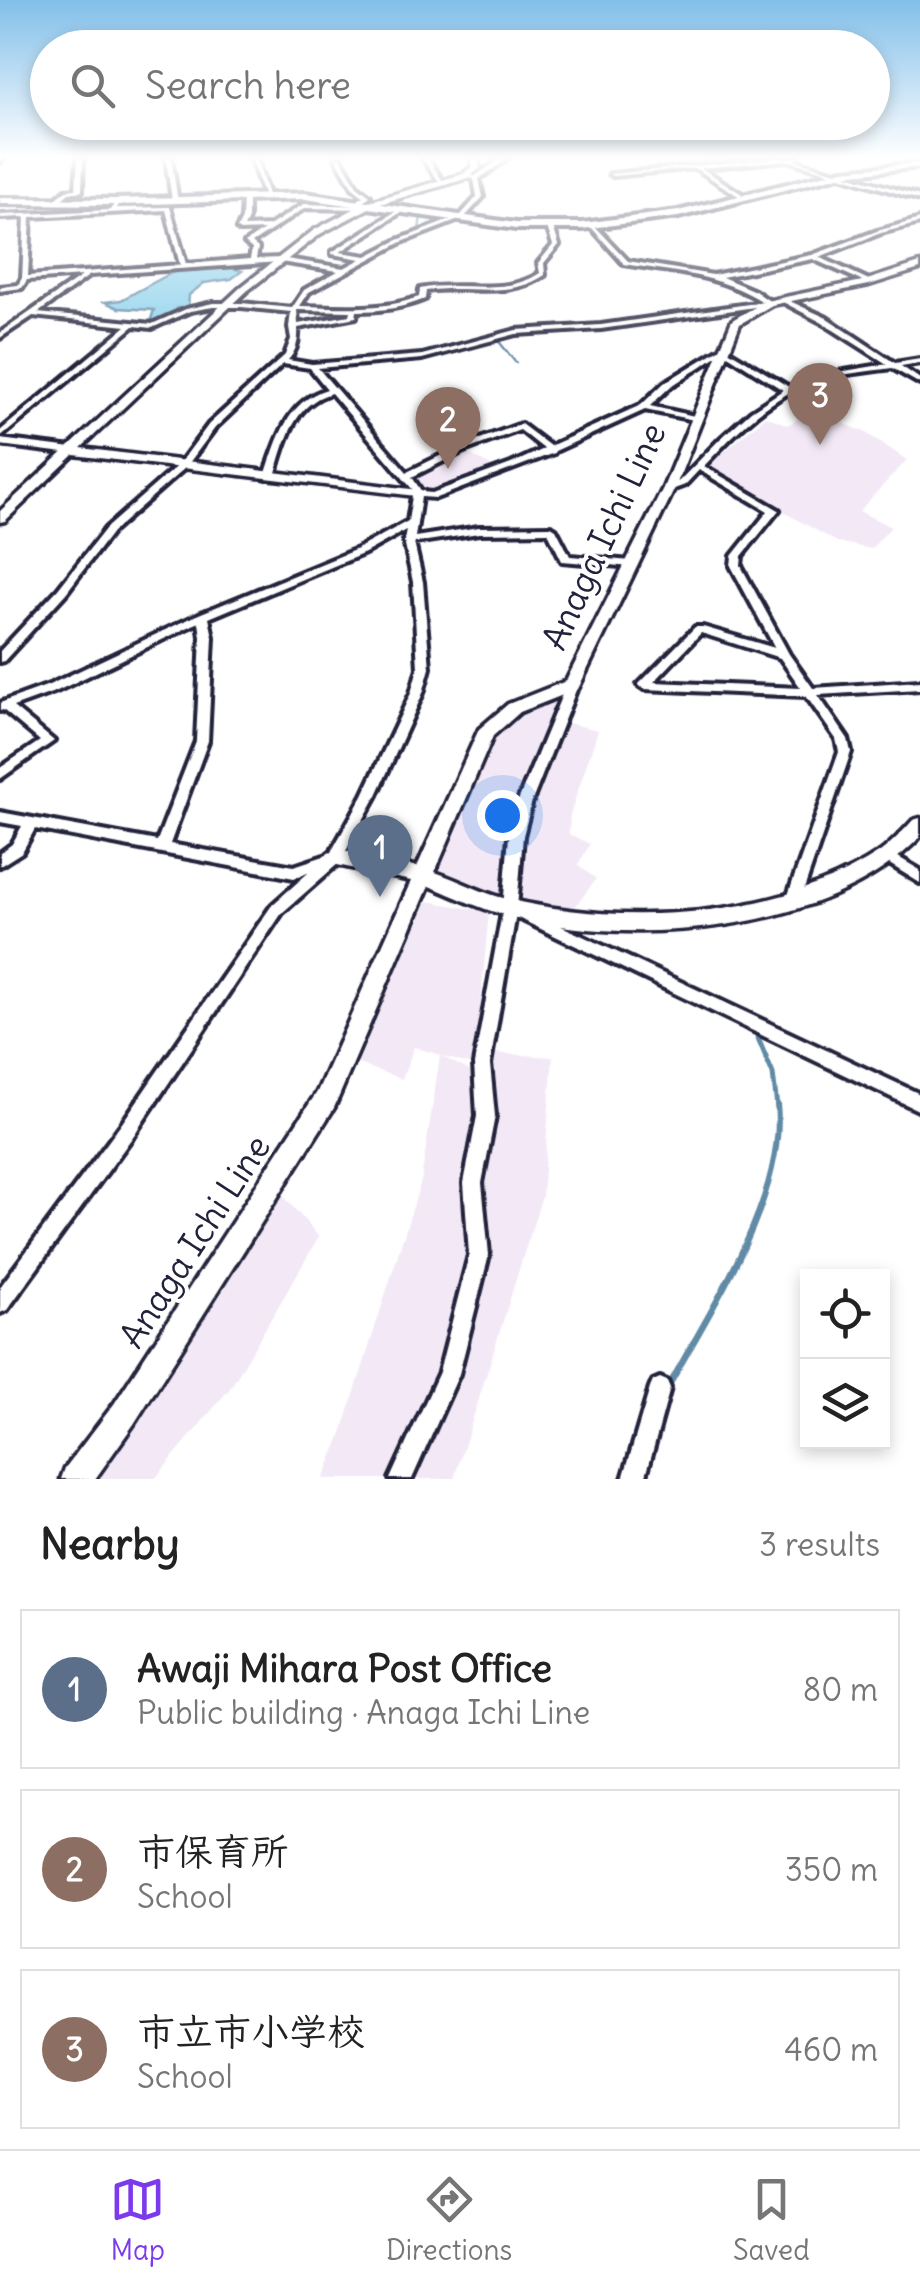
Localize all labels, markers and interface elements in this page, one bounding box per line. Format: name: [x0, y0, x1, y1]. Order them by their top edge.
search box: [30, 30, 890, 140]
icon: search: [65, 58, 120, 113]
text: Search here: [145, 62, 351, 109]
pin: 3: [788, 362, 852, 445]
pin: 2: [416, 386, 480, 469]
street label: Anaga Ichi Line: [531, 416, 675, 656]
your location: [477, 790, 528, 841]
pin: 1: [348, 814, 412, 897]
street label: Anaga Ichi Line: [109, 1126, 279, 1356]
map controls: [800, 1269, 890, 1449]
button: locate: [800, 1269, 890, 1359]
button: layers: [800, 1359, 890, 1449]
text: Nearby: [40, 1518, 179, 1570]
text: 3 results: [759, 1524, 880, 1565]
text: Awaji Mihara Post Office: [137, 1645, 552, 1692]
text: 1: [68, 1669, 81, 1710]
text: 80 m: [803, 1669, 878, 1710]
text: Public building · Anaga Ichi Line: [137, 1692, 590, 1733]
text: 市保育所: [137, 1828, 289, 1875]
text: 2: [66, 1849, 83, 1890]
text: 350 m: [785, 1849, 878, 1890]
text: School: [137, 1876, 233, 1917]
text: 市立市小学校: [137, 2008, 365, 2055]
text: 3: [65, 2029, 84, 2070]
text: 460 m: [784, 2029, 878, 2070]
text: School: [137, 2056, 233, 2097]
tab: Map: [110, 2172, 165, 2268]
tab: Directions: [386, 2172, 512, 2268]
tab: Saved: [733, 2172, 810, 2268]

